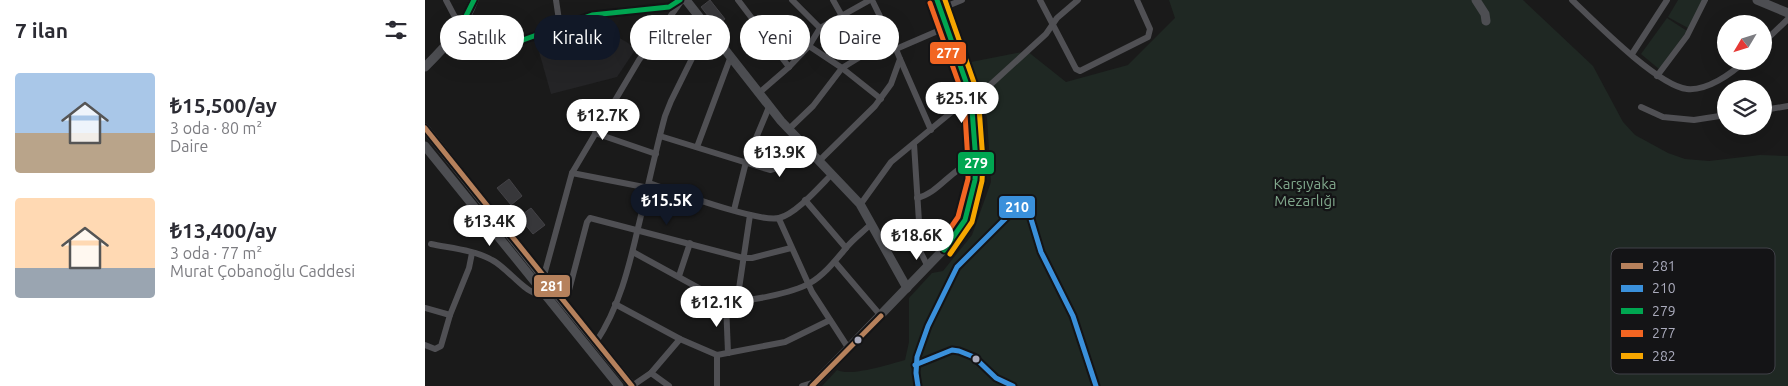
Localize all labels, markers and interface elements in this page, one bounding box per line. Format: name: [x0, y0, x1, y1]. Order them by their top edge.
chip: Satılık: [440, 15, 524, 60]
chip: Kiralık: [534, 15, 620, 60]
chip: Filtreler: [630, 15, 730, 60]
chip: Yeni: [740, 15, 810, 60]
chip: Daire: [820, 15, 899, 60]
north arrow: [1717, 15, 1773, 70]
map controls: [1717, 15, 1772, 135]
icon: filters: [382, 16, 410, 44]
text: 7 ilan: [15, 18, 68, 42]
line badge: 277: [929, 41, 967, 65]
text: 277: [936, 45, 960, 61]
button: layers: [1717, 80, 1772, 135]
pin: ₺25.1K: [921, 82, 1003, 124]
text: ₺25.1K: [937, 89, 987, 107]
icon: home: [55, 93, 115, 153]
text: ₺15,500/ay: [170, 93, 277, 117]
pin: ₺12.7K: [562, 98, 644, 141]
text: ₺12.7K: [578, 106, 628, 124]
text: 3 oda · 80 m²: [170, 119, 262, 137]
pin: ₺13.9K: [739, 136, 821, 178]
text: Daire: [170, 137, 208, 155]
text: ₺13.9K: [755, 143, 805, 161]
line badge: 279: [957, 151, 995, 175]
text: 279: [964, 155, 988, 171]
park label: Karşıyaka Mezarlığı: [1274, 175, 1336, 209]
pin: ₺15.5K: [626, 184, 708, 226]
text: ₺15.5K: [642, 191, 692, 209]
line badge: 210: [998, 195, 1036, 219]
text: 210: [1005, 199, 1029, 215]
pin: ₺13.4K: [449, 204, 531, 247]
text: ₺13.4K: [465, 212, 515, 230]
icon: home: [55, 218, 115, 278]
text: ₺13,400/ay: [170, 218, 277, 242]
pin: ₺18.6K: [876, 218, 958, 261]
text: ₺18.6K: [892, 226, 942, 244]
text: 3 oda · 77 m²: [170, 244, 262, 262]
legend: [1611, 248, 1775, 374]
text: 281: [1652, 258, 1676, 274]
text: Murat Çobanoğlu Caddesi: [170, 262, 355, 280]
line badge: 281: [533, 274, 571, 298]
text: 281: [540, 278, 564, 294]
text: 210: [1652, 280, 1676, 296]
pin: ₺12.1K: [676, 286, 758, 328]
text: ₺12.1K: [692, 293, 742, 311]
text: 279: [1652, 303, 1676, 319]
text: 277: [1652, 325, 1676, 341]
unlabelled marker: [853, 335, 863, 345]
text: 282: [1652, 348, 1676, 364]
unlabelled marker: [971, 354, 981, 364]

